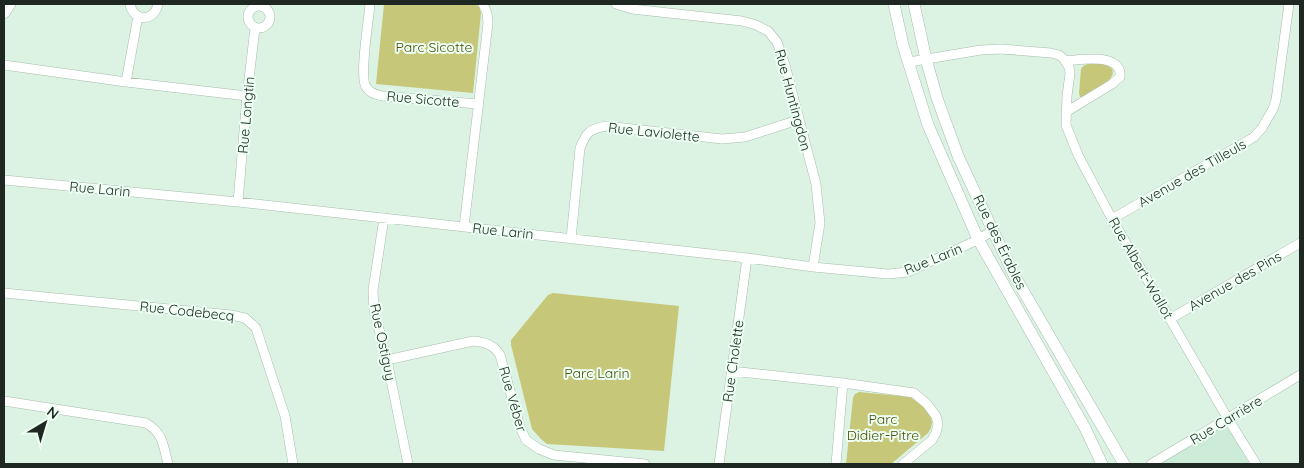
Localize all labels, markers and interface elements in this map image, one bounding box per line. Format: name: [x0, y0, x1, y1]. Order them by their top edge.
park label: Parc Sicotte: [396, 38, 472, 56]
street label: Rue Huntingdon: [771, 47, 815, 153]
street label: Rue Longtin: [234, 76, 258, 154]
street label: Rue Sicotte: [386, 87, 460, 111]
street label: Rue Laviolette: [607, 118, 701, 146]
street label: Avenue des Tilleuls: [1135, 135, 1249, 211]
street label: Rue Larin: [69, 177, 131, 201]
street label: Rue des Érables: [969, 192, 1031, 292]
street label: Rue Albert-Wallot: [1105, 214, 1178, 322]
street label: Rue Larin: [472, 219, 534, 243]
street label: Rue Larin: [901, 239, 965, 279]
street label: Avenue des Pins: [1185, 247, 1285, 315]
street label: Rue Codebecq: [139, 297, 235, 325]
street label: Rue Ostiguy: [366, 302, 400, 382]
street label: Rue Cholette: [718, 319, 748, 403]
street label: Rue Véber: [495, 364, 531, 435]
park label: Parc Larin: [564, 364, 630, 382]
street label: Rue Carrière: [1187, 391, 1266, 449]
north arrow: [20, 398, 70, 448]
text: N: [43, 402, 63, 423]
park label: Parc Didier-Pitre: [847, 410, 919, 444]

